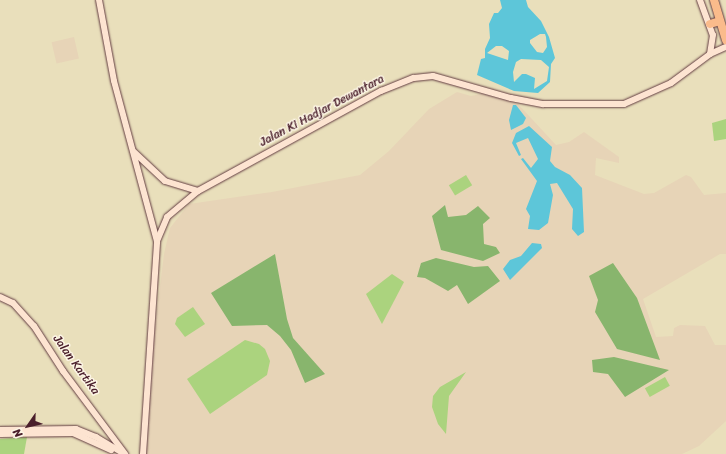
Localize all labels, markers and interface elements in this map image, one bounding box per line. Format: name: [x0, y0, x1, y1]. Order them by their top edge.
street label: Jalan Ki Hadjar Dewantara: [257, 72, 387, 150]
street label: Jalan Kartika: [50, 333, 102, 397]
north arrow: [8, 406, 48, 446]
text: N: [8, 425, 28, 441]

